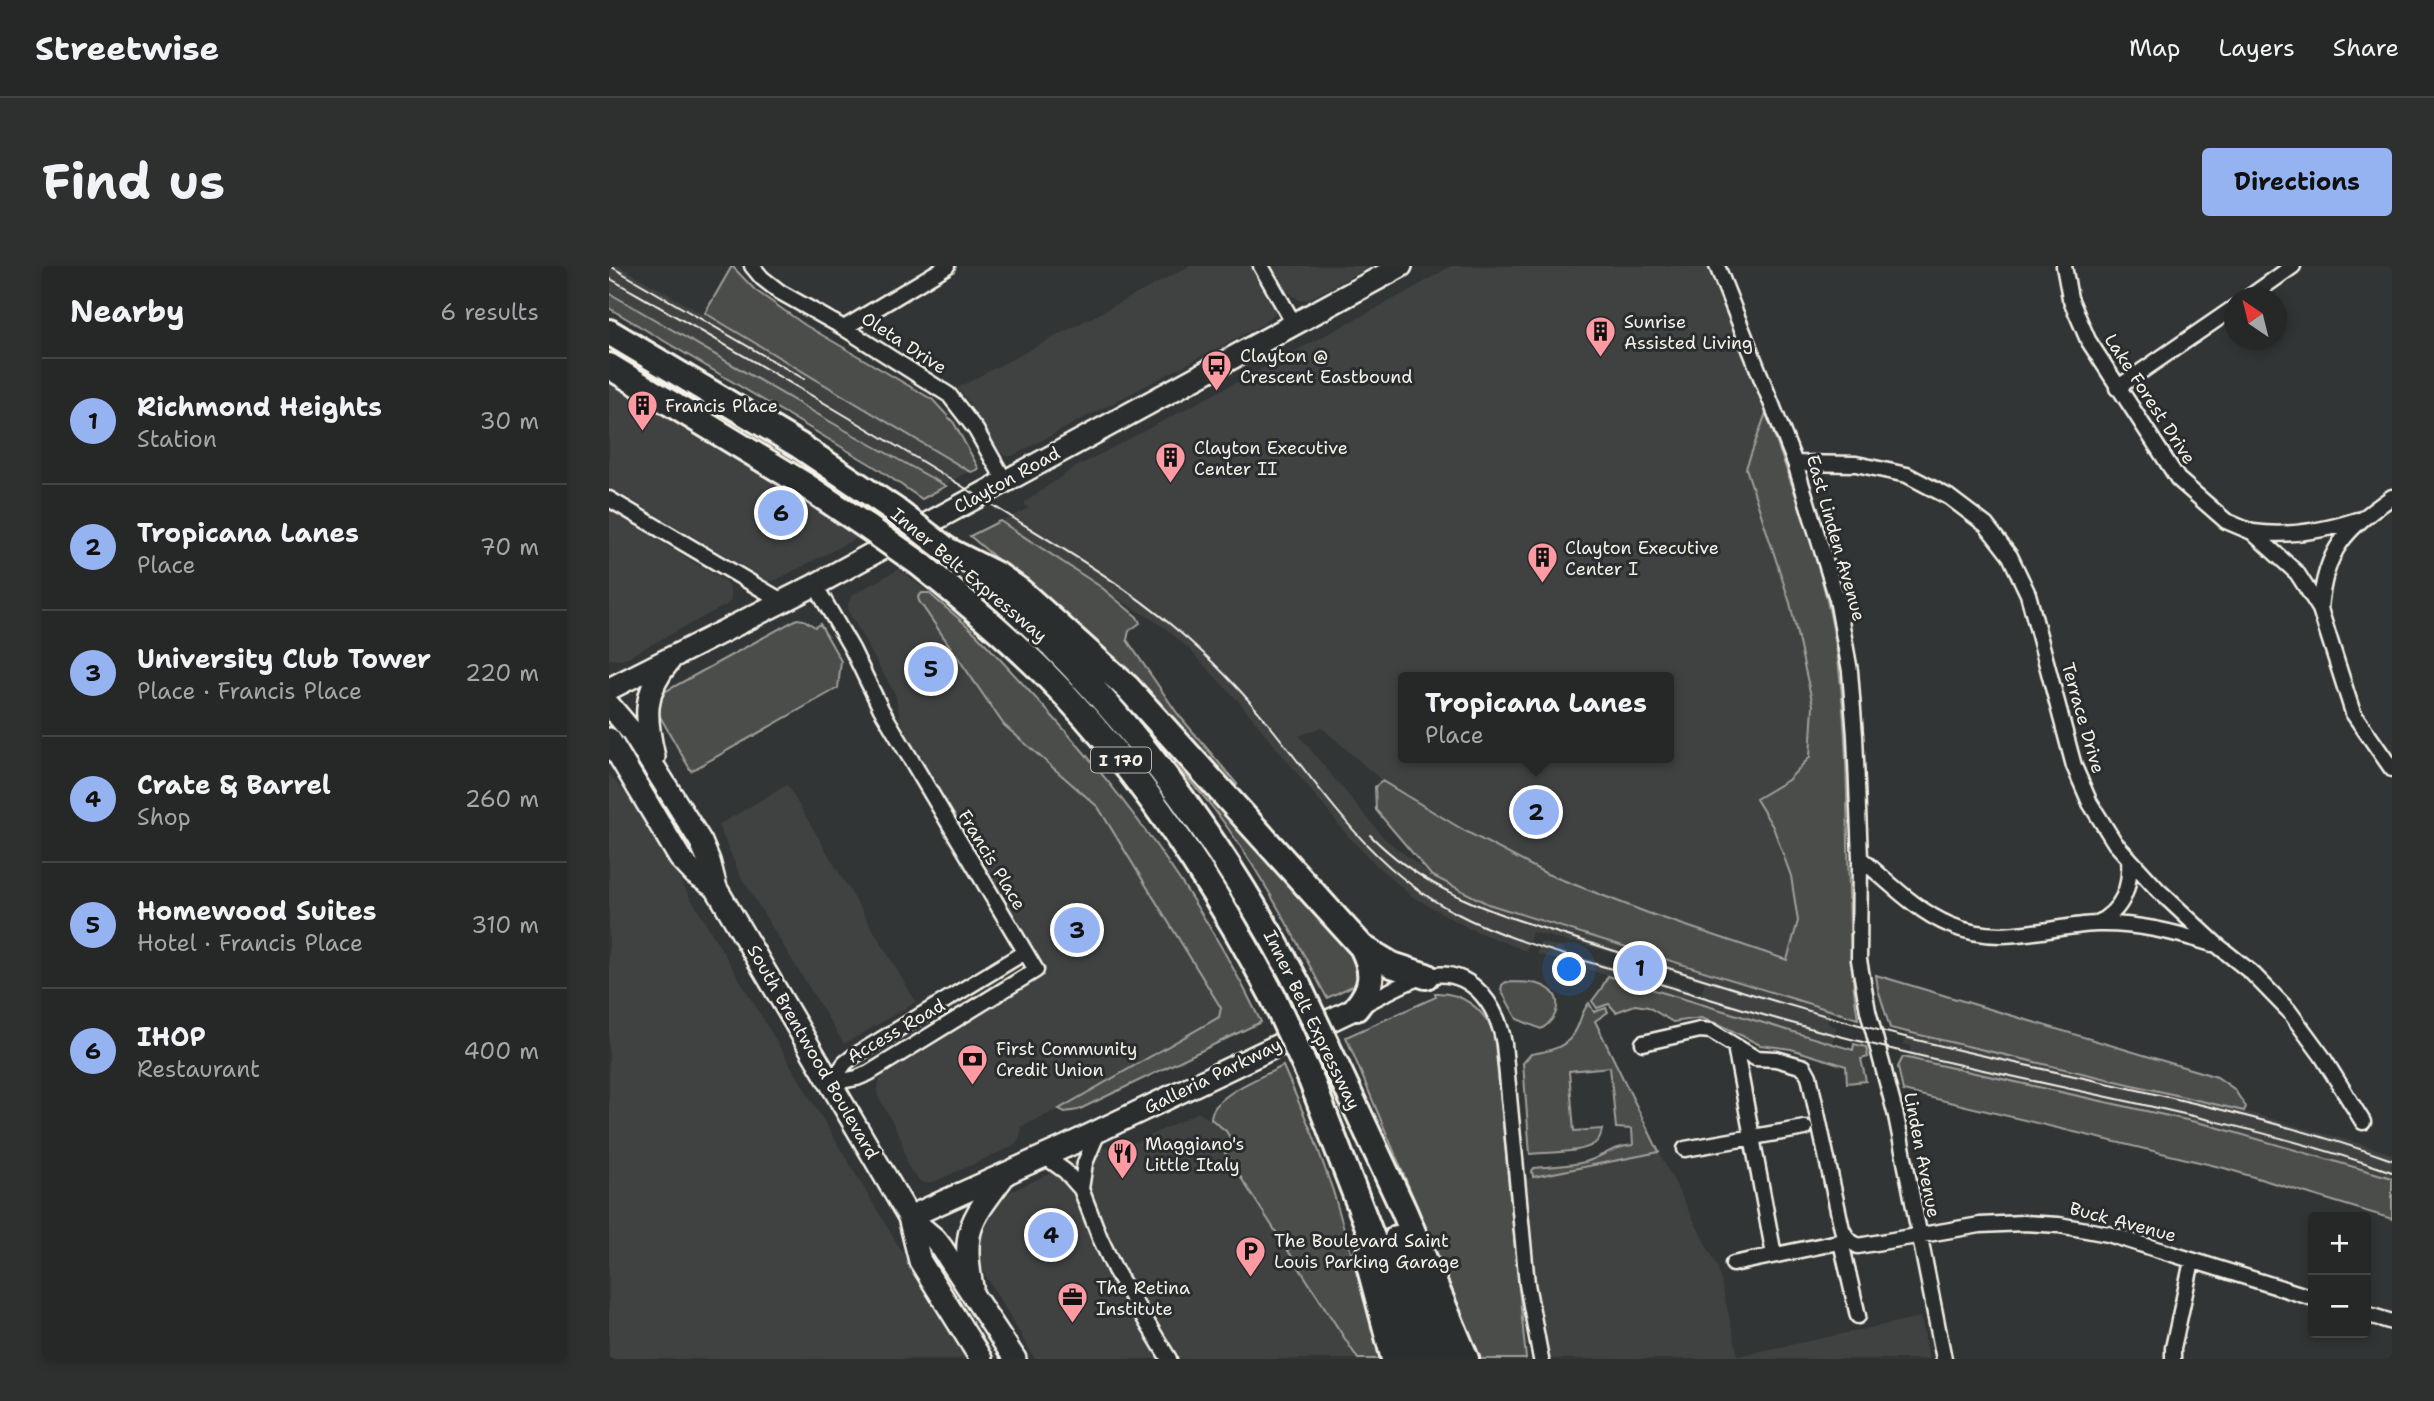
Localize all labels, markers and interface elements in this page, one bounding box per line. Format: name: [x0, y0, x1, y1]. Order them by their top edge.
text: Streetwise: [35, 26, 219, 71]
text: Map: [2129, 32, 2180, 64]
text: Layers: [2218, 32, 2295, 64]
text: Share: [2333, 32, 2399, 64]
button: Directions: [2202, 148, 2392, 216]
text: Find us: [42, 149, 225, 215]
north arrow: [2224, 287, 2287, 350]
text: Nearby: [70, 291, 185, 332]
text: 6 results: [440, 297, 539, 327]
street label: Oleta Drive: [857, 306, 951, 380]
place label: Sunrise Assisted Living: [1624, 310, 1753, 355]
building icon: Sunrise Assisted Living: [1584, 315, 1618, 359]
street label: Lake Forest Drive: [2099, 329, 2201, 469]
place label: Clayton @ Crescent Eastbound: [1240, 344, 1413, 389]
bus stop icon: Clayton @ Crescent Eastbound: [1200, 349, 1234, 393]
text: Richmond Heights: [137, 389, 382, 424]
building icon: Francis Place: [625, 389, 659, 433]
place label: Francis Place: [665, 394, 778, 418]
text: 1: [88, 406, 98, 436]
text: 30 m: [480, 406, 539, 436]
text: Station: [137, 424, 217, 454]
place label: Clayton Executive Center II: [1194, 436, 1348, 481]
street label: Clayton Road: [950, 441, 1064, 519]
building icon: Clayton Executive Center II: [1154, 441, 1188, 485]
street label: East Linden Avenue: [1801, 452, 1871, 624]
pin: 6: [758, 487, 804, 539]
street label: Inner Belt Expressway: [886, 502, 1052, 648]
text: Tropicana Lanes: [137, 515, 359, 550]
text: 2: [85, 532, 101, 562]
text: 70 m: [480, 532, 539, 562]
place label: Clayton Executive Center I: [1565, 536, 1719, 581]
building icon: Clayton Executive Center I: [1525, 541, 1559, 585]
text: Place: [137, 550, 196, 580]
text: University Club Tower: [137, 641, 431, 676]
pin: 5: [908, 643, 954, 695]
text: 3: [85, 658, 101, 688]
text: 220 m: [465, 658, 539, 688]
street label: Terrace Drive: [2056, 660, 2110, 776]
popup: [1398, 672, 1674, 763]
text: Place · Francis Place: [137, 676, 362, 706]
text: Tropicana Lanes: [1425, 685, 1647, 720]
text: Place: [1425, 720, 1484, 750]
road number: I 170: [1091, 747, 1151, 772]
text: Crate & Barrel: [137, 767, 331, 802]
text: 4: [85, 784, 101, 814]
text: 260 m: [465, 784, 539, 814]
pin: 2: [1513, 786, 1559, 838]
text: Shop: [137, 802, 191, 832]
street label: Francis Place: [953, 805, 1031, 915]
text: Homewood Suites: [137, 893, 377, 928]
pin: 3: [1054, 904, 1100, 956]
text: 5: [86, 910, 100, 940]
text: 310 m: [471, 910, 539, 940]
street label: Inner Belt Expressway: [1258, 926, 1366, 1114]
text: Hotel · Francis Place: [137, 928, 363, 958]
street label: South Brentwood Boulevard: [742, 940, 884, 1164]
pin: 1: [1617, 942, 1663, 994]
your location: [1552, 952, 1586, 986]
street label: Access Road: [843, 993, 949, 1069]
text: IHOP: [137, 1019, 206, 1054]
street label: Galleria Parkway: [1140, 1032, 1286, 1120]
text: 6: [85, 1036, 101, 1066]
text: 400 m: [463, 1036, 539, 1066]
place label: First Community Credit Union: [996, 1037, 1137, 1082]
bank icon: First Community Credit Union: [956, 1042, 990, 1086]
text: Restaurant: [137, 1054, 260, 1084]
street label: Linden Avenue: [1898, 1090, 1946, 1220]
place label: Maggiano's Little Italy: [1145, 1132, 1244, 1177]
restaurant icon: Maggiano's Little Italy: [1105, 1137, 1139, 1181]
street label: Buck Avenue: [2067, 1196, 2179, 1248]
pin: 4: [1028, 1209, 1074, 1261]
map controls: [2308, 1212, 2371, 1338]
button: +: [2308, 1212, 2371, 1275]
place label: The Boulevard Saint Louis Parking Garage: [1274, 1229, 1459, 1274]
parking icon: The Boulevard Saint Louis Parking Garage: [1234, 1234, 1268, 1278]
button: −: [2308, 1275, 2371, 1338]
place label: The Retina Institute: [1096, 1276, 1190, 1321]
office icon: The Retina Institute: [1056, 1281, 1090, 1325]

